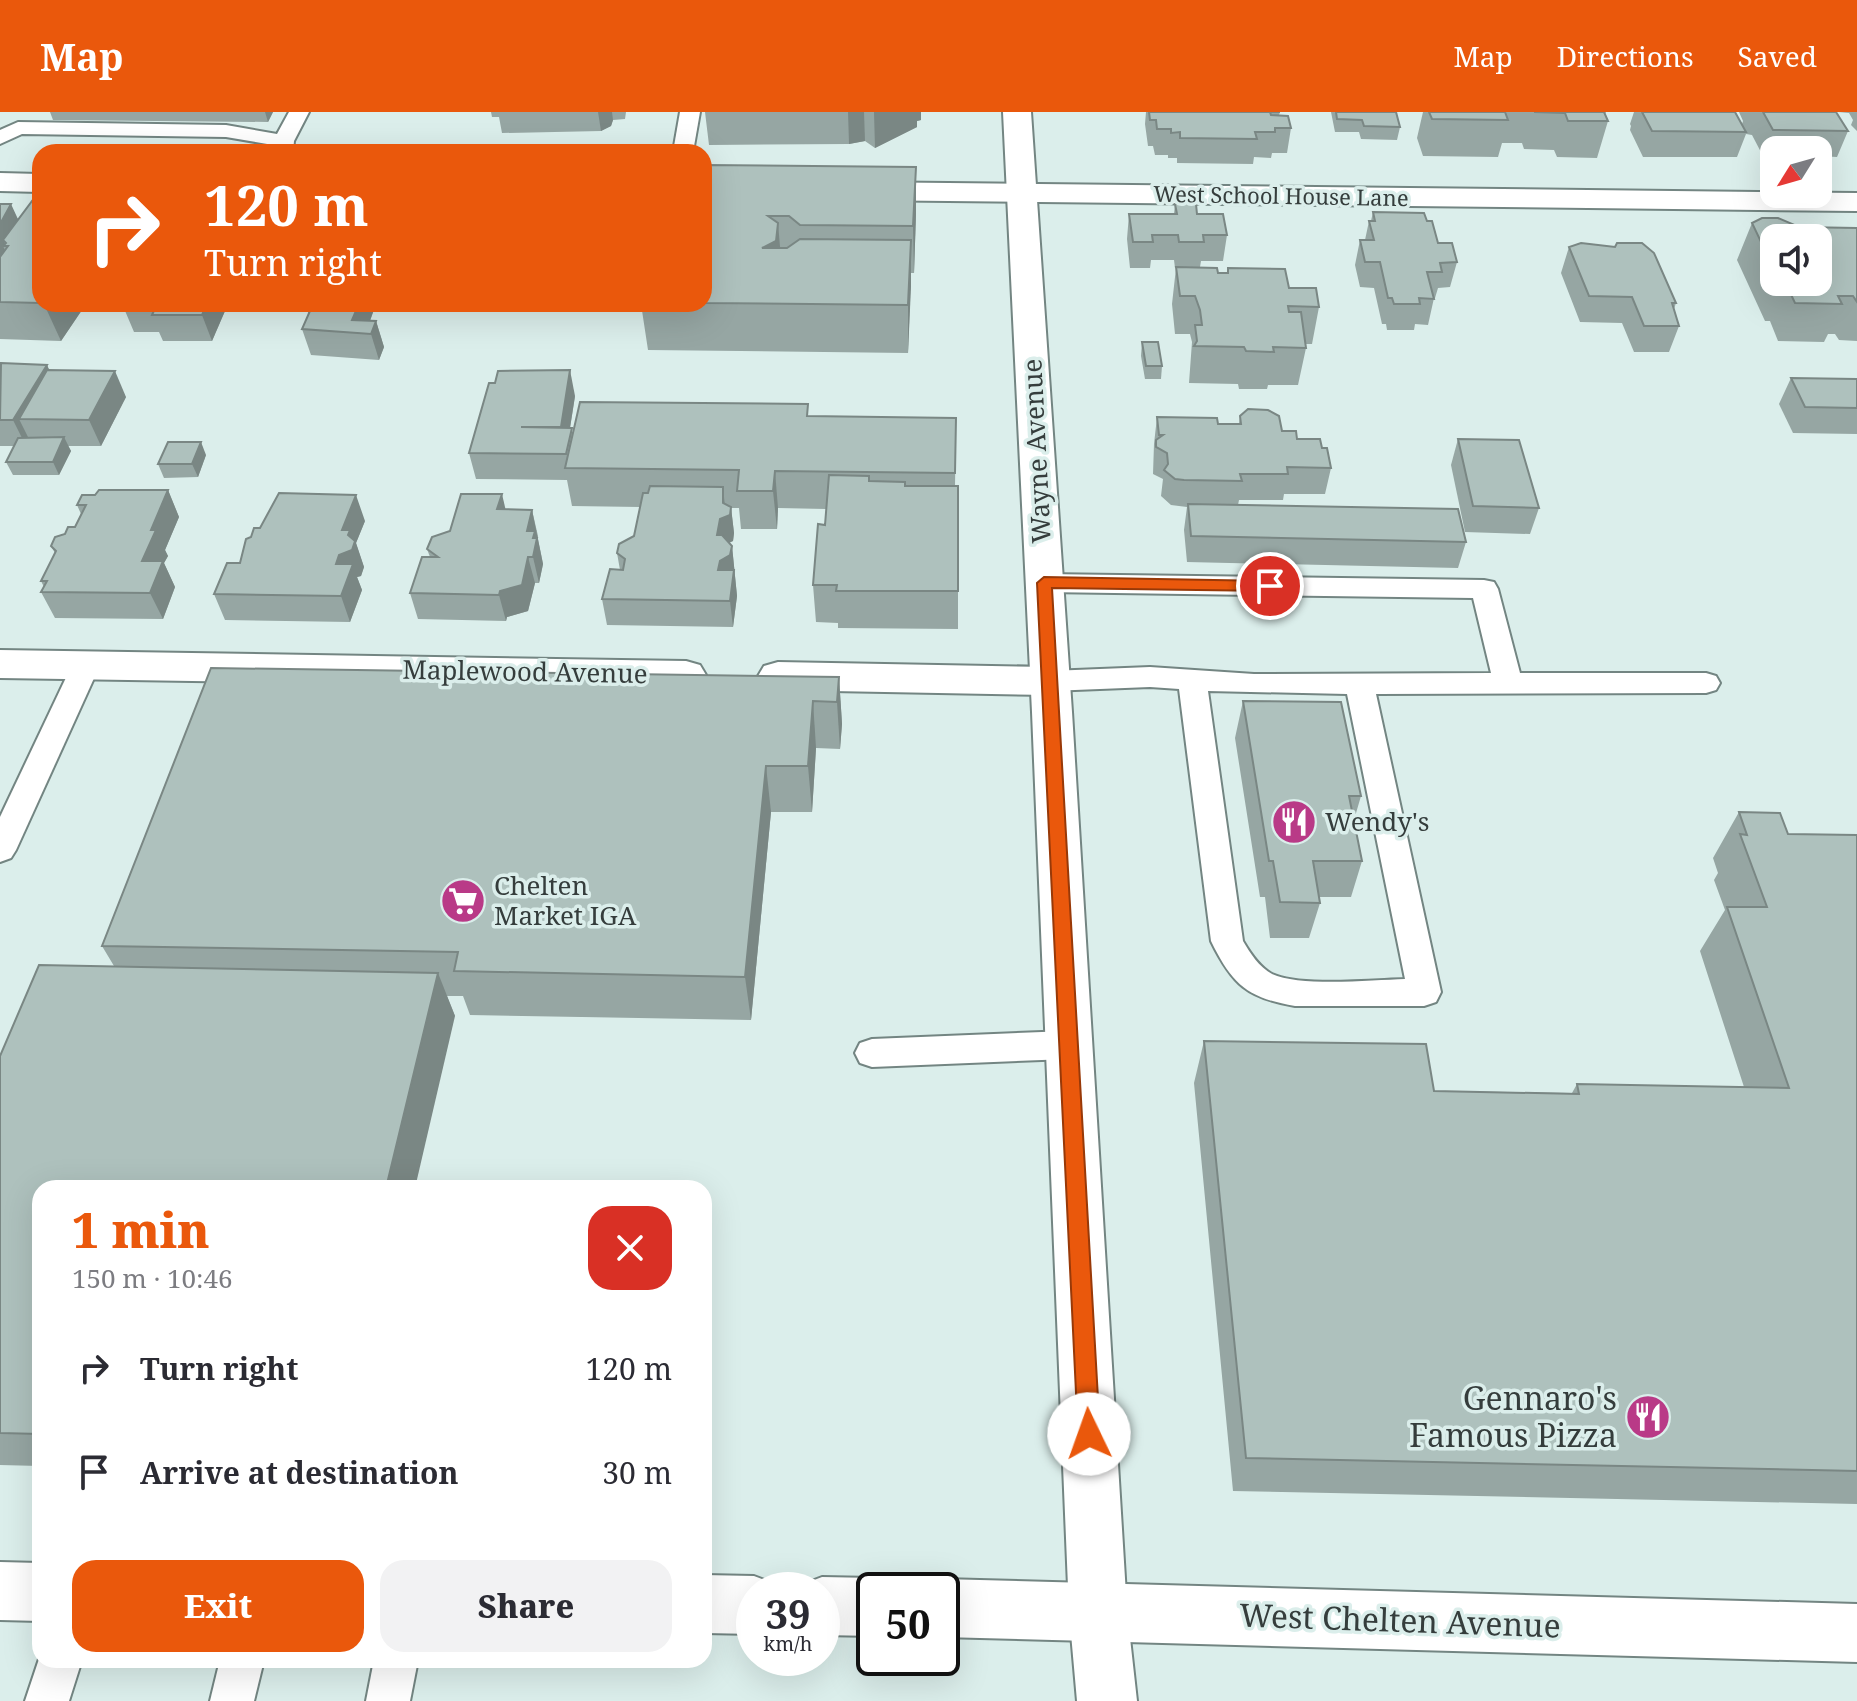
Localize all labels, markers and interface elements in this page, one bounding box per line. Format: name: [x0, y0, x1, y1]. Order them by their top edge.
text: Map: [40, 30, 124, 82]
text: Map: [1453, 37, 1513, 75]
text: Directions: [1557, 37, 1694, 75]
text: Saved: [1738, 37, 1817, 75]
north arrow: [1760, 136, 1832, 208]
map controls: [1760, 136, 1832, 296]
text: 120 m: [204, 166, 369, 242]
icon: right: [72, 176, 176, 280]
street label: West School House Lane: [1153, 178, 1409, 212]
button: sound: [1760, 224, 1832, 296]
text: Turn right: [204, 238, 382, 287]
street label: Wayne Avenue: [1013, 358, 1059, 544]
pin: [1236, 552, 1304, 620]
icon: arrive: [1248, 564, 1292, 608]
street label: Maplewood Avenue: [402, 651, 648, 691]
restaurant icon: Wendy's: [1270, 798, 1318, 846]
place label: Wendy's: [1325, 803, 1429, 839]
place label: Chelten Market IGA: [494, 867, 637, 933]
supermarket icon: Chelten Market IGA: [439, 877, 487, 925]
text: 1 min: [72, 1197, 210, 1262]
button: close: [588, 1206, 672, 1290]
text: 150 m · 10:46: [72, 1260, 233, 1296]
icon: right: [72, 1346, 116, 1390]
text: Turn right: [140, 1348, 298, 1389]
text: 120 m: [586, 1348, 672, 1389]
place label: Gennaro's Famous Pizza: [1409, 1376, 1617, 1456]
position arrow: [1047, 1392, 1131, 1476]
restaurant icon: Gennaro's Famous Pizza: [1624, 1393, 1672, 1441]
icon: arrive: [72, 1450, 116, 1494]
text: Arrive at destination: [140, 1452, 459, 1493]
text: 30 m: [602, 1452, 672, 1493]
button: Exit: [72, 1560, 364, 1652]
button: Share: [380, 1560, 672, 1652]
speed limit sign: 50: [856, 1572, 960, 1676]
text: 39: [765, 1586, 811, 1641]
street label: West Chelten Avenue: [1239, 1592, 1561, 1647]
text: km/h: [763, 1630, 813, 1657]

